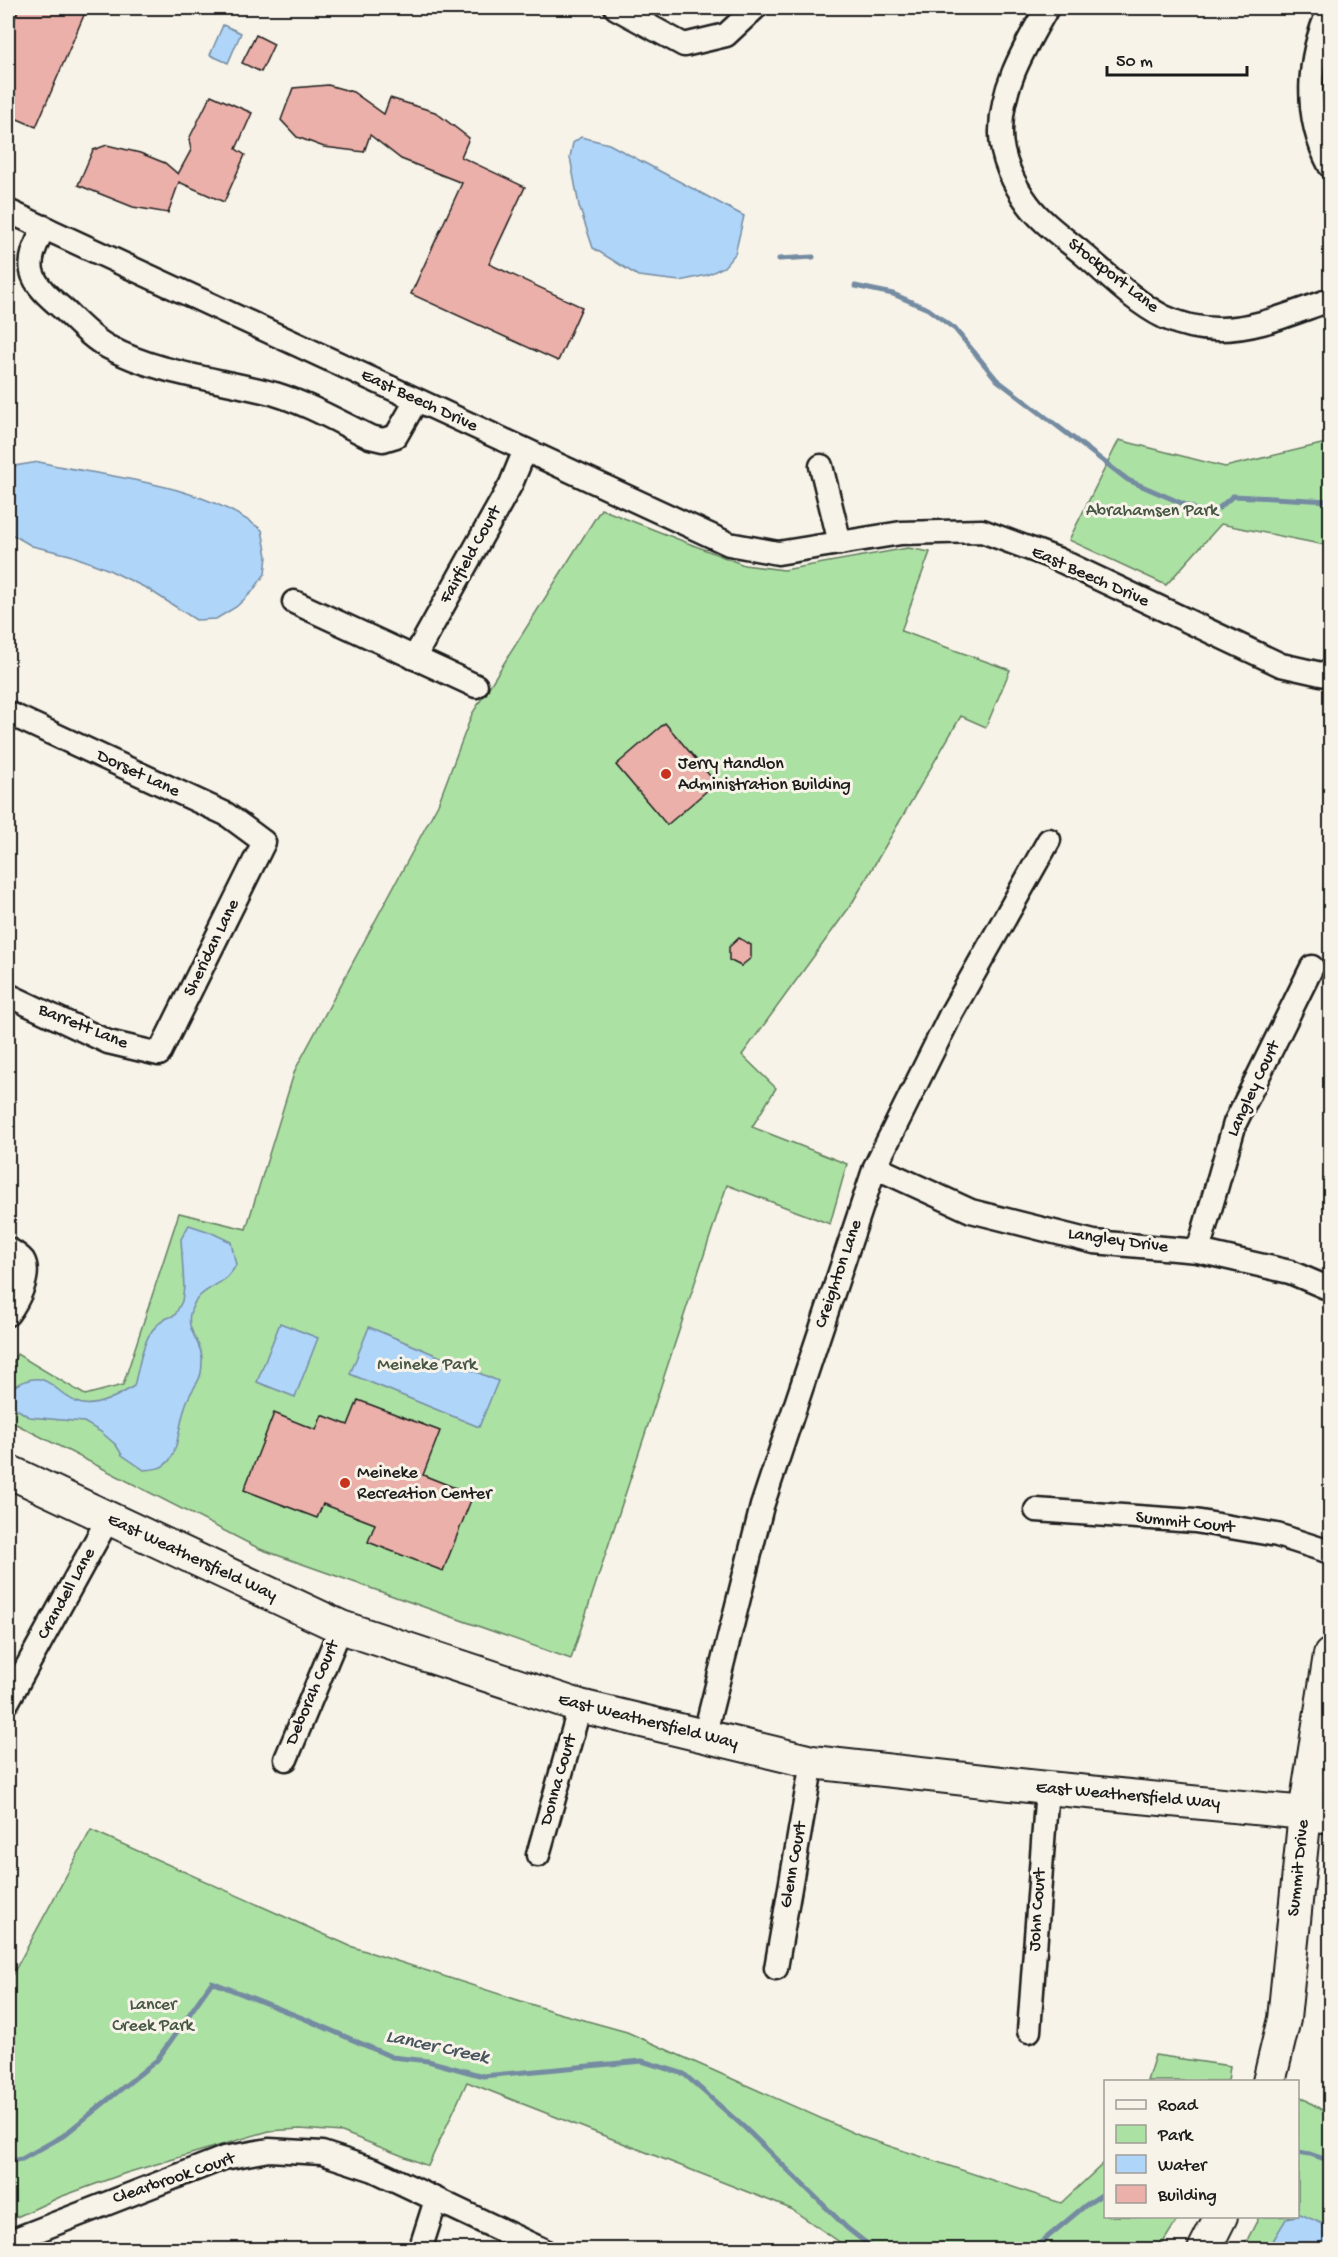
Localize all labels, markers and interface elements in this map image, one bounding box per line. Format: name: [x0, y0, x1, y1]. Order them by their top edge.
scale bar: [1107, 39, 1246, 77]
text: 50 m: [1116, 52, 1153, 73]
street label: Stockport Lane: [1063, 234, 1163, 319]
street label: East Beech Drive: [357, 365, 481, 438]
street label: Fairfield Court: [435, 501, 507, 608]
park label: Abrahamsen Park: [1086, 501, 1220, 522]
street label: East Beech Drive: [1028, 542, 1153, 613]
street label: Dorset Lane: [92, 745, 184, 803]
place label: Jerry Handlon Administration Building: [678, 754, 851, 796]
marker: Jerry Handlon Administration Building: [659, 767, 673, 781]
street label: Sheridan Lane: [179, 895, 245, 1000]
street label: Barrett Lane: [34, 999, 131, 1055]
street label: Langley Court: [1223, 1036, 1286, 1140]
street label: Creighton Lane: [811, 1216, 868, 1331]
street label: Langley Drive: [1067, 1224, 1170, 1259]
park label: Meineke Park: [377, 1355, 479, 1376]
place label: Meineke Recreation Center: [357, 1463, 493, 1505]
marker: Meineke Recreation Center: [338, 1476, 352, 1490]
street label: Summit Court: [1135, 1507, 1237, 1539]
street label: East Weathersfield Way: [104, 1509, 280, 1607]
street label: Crandell Lane: [33, 1544, 101, 1643]
street label: Deborah Court: [281, 1636, 345, 1749]
street label: East Weathersfield Way: [556, 1689, 740, 1755]
street label: Donna Court: [536, 1730, 582, 1829]
street label: East Weathersfield Way: [1035, 1777, 1221, 1815]
street label: Summit Drive: [1283, 1818, 1315, 1917]
street label: Glenn Court: [776, 1819, 812, 1910]
street label: John Court: [1025, 1866, 1051, 1952]
park label: Lancer Creek Park: [112, 1995, 196, 2037]
water label: Lancer Creek: [384, 2026, 492, 2071]
legend: [1104, 2080, 1299, 2218]
text: Road: [1158, 2096, 1199, 2117]
text: Park: [1157, 2126, 1194, 2147]
street label: Clearbrook Court: [110, 2148, 239, 2210]
text: Water: [1158, 2156, 1208, 2177]
text: Building: [1157, 2186, 1217, 2207]

